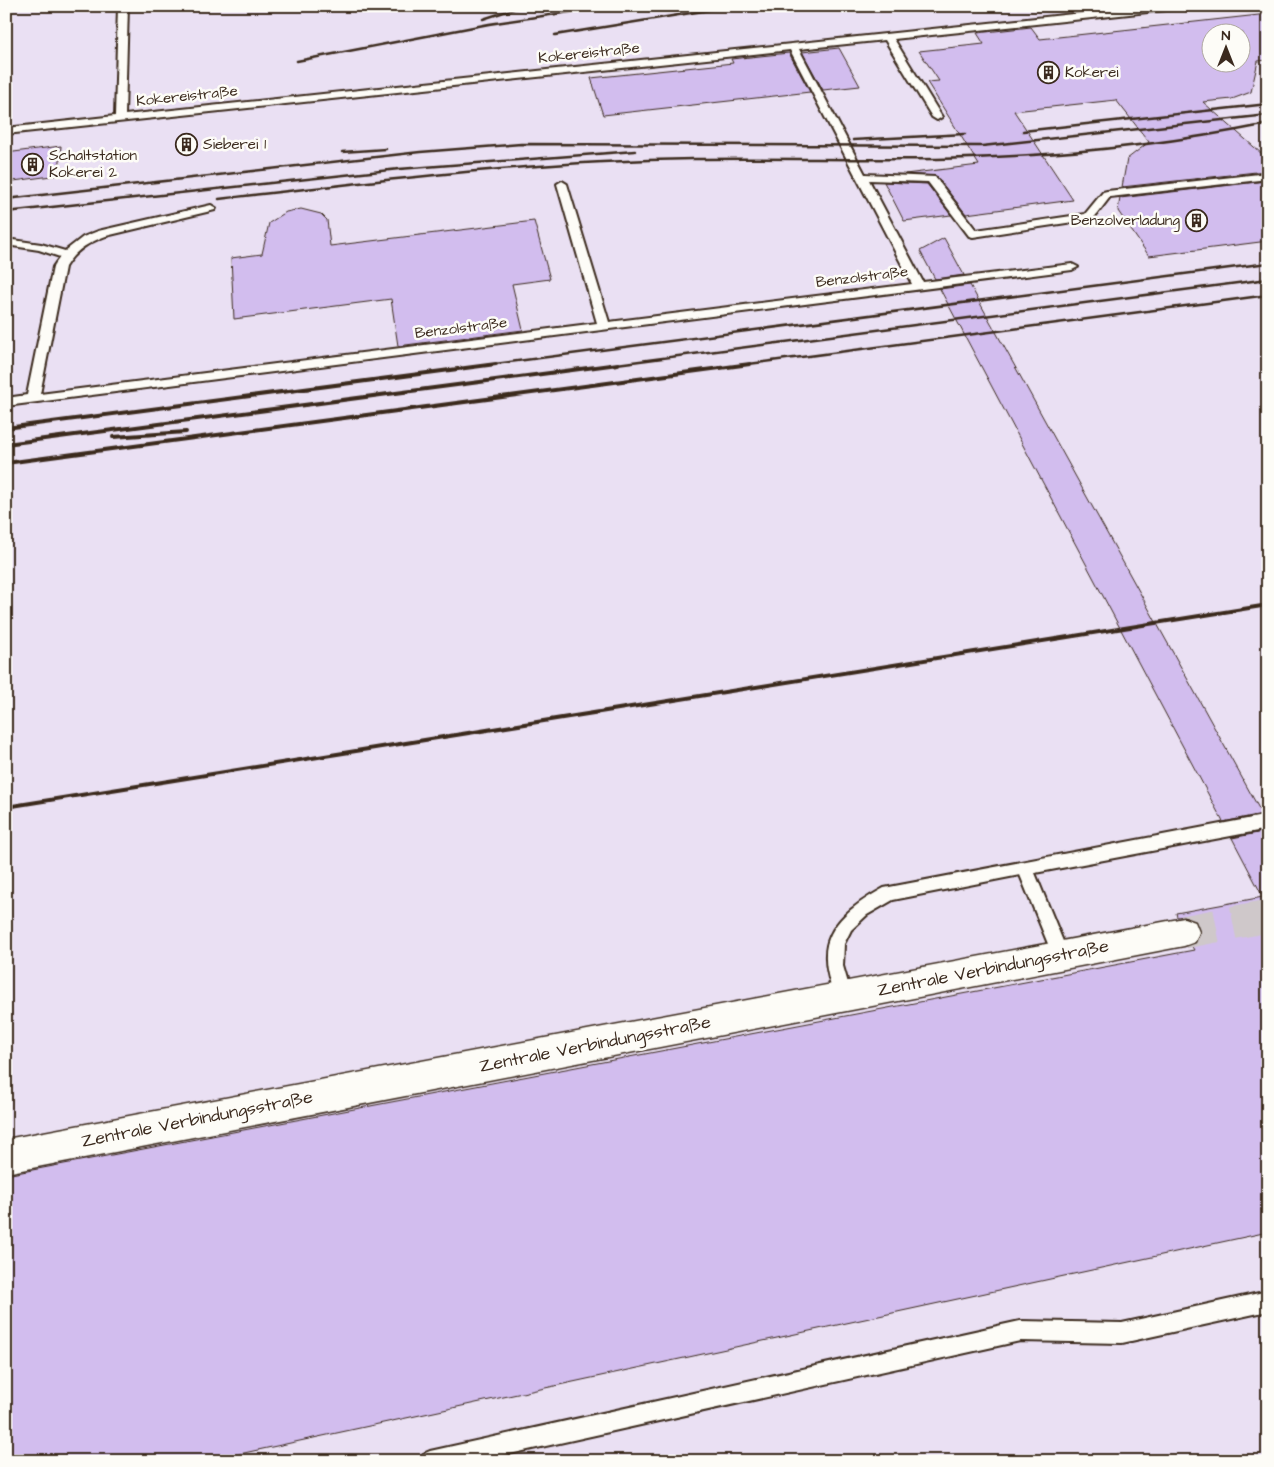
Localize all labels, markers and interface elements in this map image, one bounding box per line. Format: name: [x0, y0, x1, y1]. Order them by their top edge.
north arrow: [1202, 22, 1252, 72]
text: N: [1222, 26, 1231, 46]
street label: Kokereistraße: [537, 37, 641, 69]
building icon: Kokerei: [1037, 60, 1061, 84]
place label: Kokerei: [1065, 62, 1119, 83]
street label: Kokereistraße: [135, 80, 239, 112]
building icon: Sieberei 1: [175, 132, 199, 156]
place label: Sieberei 1: [203, 134, 266, 155]
place label: Schaltstation Kokerei 2: [49, 145, 138, 183]
building icon: Schaltstation Kokerei 2: [21, 152, 45, 176]
building icon: Benzolverladung: [1184, 208, 1208, 232]
place label: Benzolverladung: [1071, 210, 1180, 232]
street label: Benzolstraße: [815, 261, 909, 293]
street label: Benzolstraße: [414, 312, 508, 344]
street label: Zentrale Verbindungsstraße: [875, 933, 1111, 1004]
street label: Zentrale Verbindungsstraße: [477, 1009, 713, 1080]
street label: Zentrale Verbindungsstraße: [79, 1084, 315, 1155]

